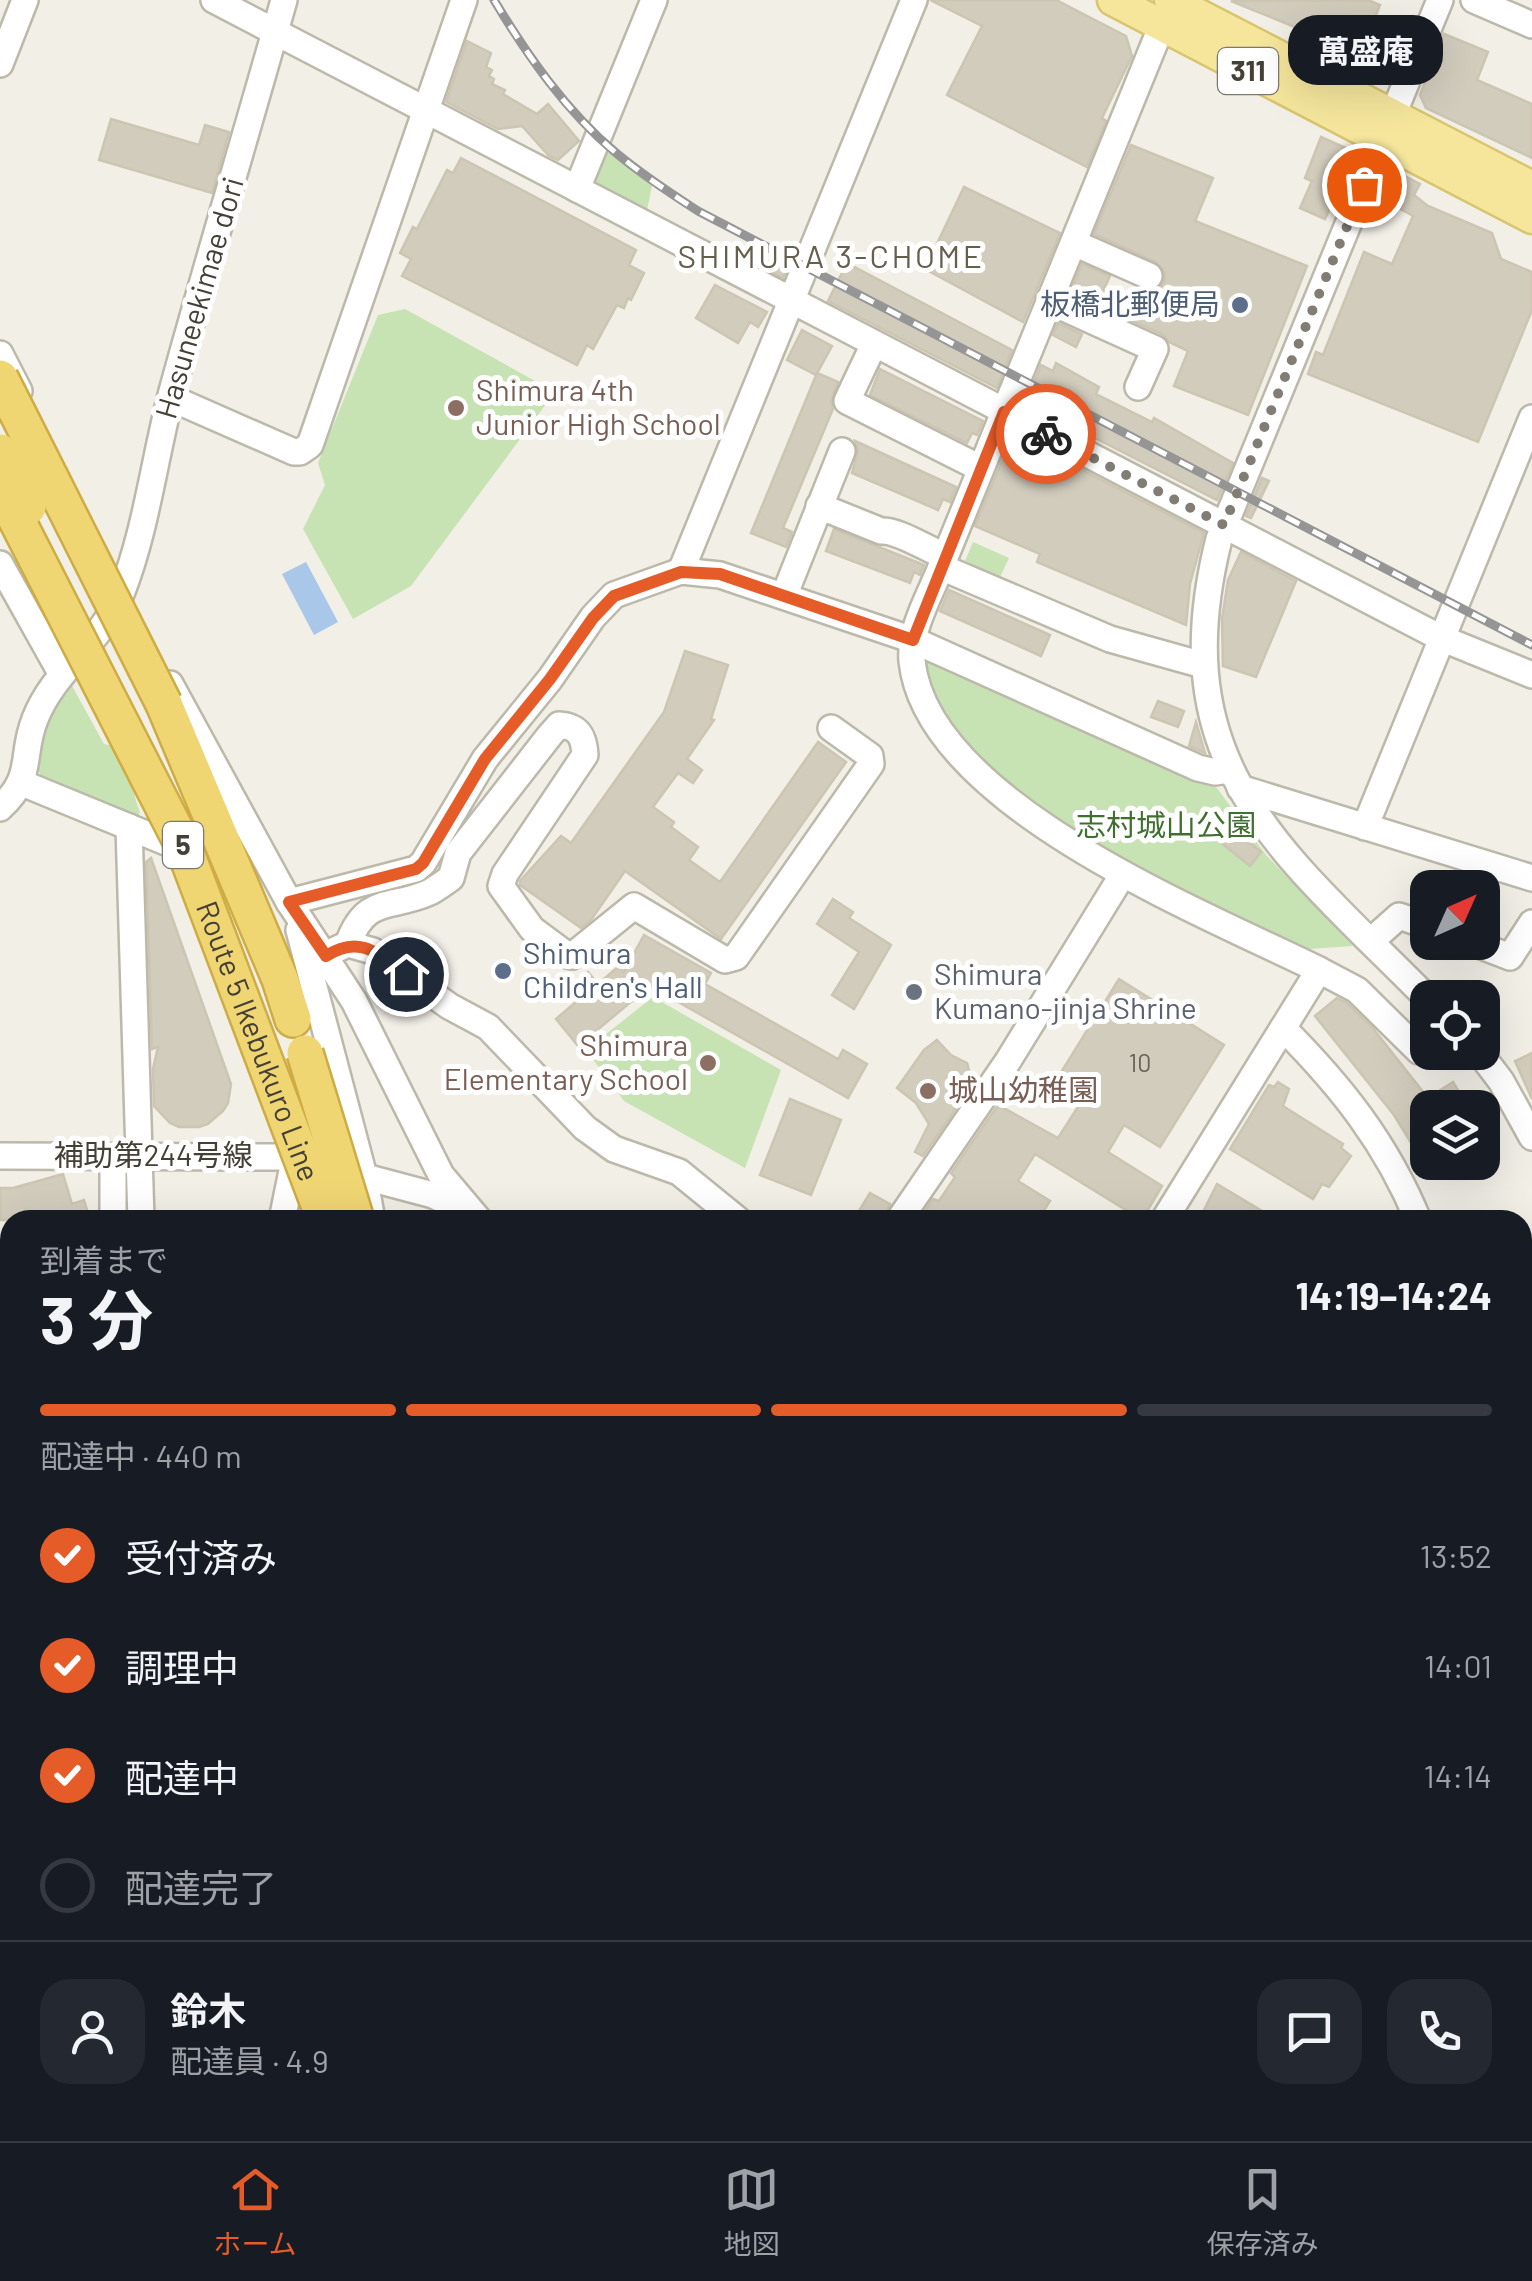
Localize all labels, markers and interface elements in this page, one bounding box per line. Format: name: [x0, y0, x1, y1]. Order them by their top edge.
callout: 萬盛庵: [1286, 15, 1442, 85]
text: 萬盛庵: [1317, 31, 1414, 69]
road number: 311: [1218, 48, 1278, 94]
pin: [1322, 143, 1407, 228]
icon: bag: [1337, 158, 1392, 213]
street label: Hasuneekimae dori: [146, 173, 250, 422]
district label: SHIMURA 3-CHOME: [677, 236, 985, 274]
place label: 板橋北郵便局: [1040, 285, 1220, 321]
marker: 板橋北郵便局: [1229, 294, 1251, 316]
place label: Shimura 4th Junior High School: [476, 371, 721, 441]
courier: [996, 384, 1096, 484]
marker: Shimura 4th Junior High School: [445, 397, 467, 419]
icon: bike: [1019, 407, 1074, 462]
park label: 志村城山公園: [1076, 806, 1256, 842]
road number: 5: [163, 822, 203, 868]
north arrow: [1410, 870, 1500, 960]
map controls: [1410, 870, 1500, 1180]
street label: Route 5 Ikebukuro Line: [190, 896, 329, 1186]
pin: [364, 932, 449, 1017]
place label: Shimura Children's Hall: [523, 934, 703, 1004]
icon: home: [379, 947, 434, 1002]
place label: Shimura Kumano-jinja Shrine: [934, 955, 1197, 1025]
marker: Shimura Children's Hall: [492, 960, 514, 982]
button: locate: [1410, 980, 1500, 1070]
marker: Shimura Kumano-jinja Shrine: [903, 981, 925, 1003]
place label: Shimura Elementary School: [444, 1026, 688, 1096]
house number: 10: [1129, 1047, 1151, 1077]
marker: Shimura Elementary School: [697, 1052, 719, 1074]
place label: 城山幼稚園: [948, 1071, 1098, 1107]
marker: 城山幼稚園: [917, 1080, 939, 1102]
button: layers: [1410, 1090, 1500, 1180]
street label: 補助第244号線: [53, 1136, 253, 1172]
text: 到着まで: [40, 1240, 168, 1278]
text: 14:19–14:24: [1295, 1272, 1492, 1318]
text: 3 分: [40, 1279, 153, 1357]
text: 配達中 · 440 m: [40, 1436, 242, 1474]
icon: check: [40, 1528, 95, 1583]
text: 受付済み: [125, 1534, 277, 1580]
text: 13:52: [1420, 1536, 1492, 1574]
icon: check: [40, 1638, 95, 1693]
text: 調理中: [125, 1644, 239, 1690]
text: 14:01: [1424, 1646, 1492, 1684]
icon: check: [40, 1748, 95, 1803]
text: 配達中: [125, 1754, 239, 1800]
text: 14:14: [1423, 1756, 1492, 1794]
text: 配達完了: [125, 1864, 277, 1910]
button: person: [40, 1979, 145, 2084]
button: chat: [1257, 1979, 1362, 2084]
button: phone: [1387, 1979, 1492, 2084]
text: 鈴木: [170, 1987, 246, 2033]
text: 配達員 · 4.9: [170, 2041, 329, 2079]
tab: ホーム: [213, 2162, 297, 2262]
tab: 地図: [724, 2162, 780, 2262]
tab: 保存済み: [1206, 2162, 1319, 2262]

